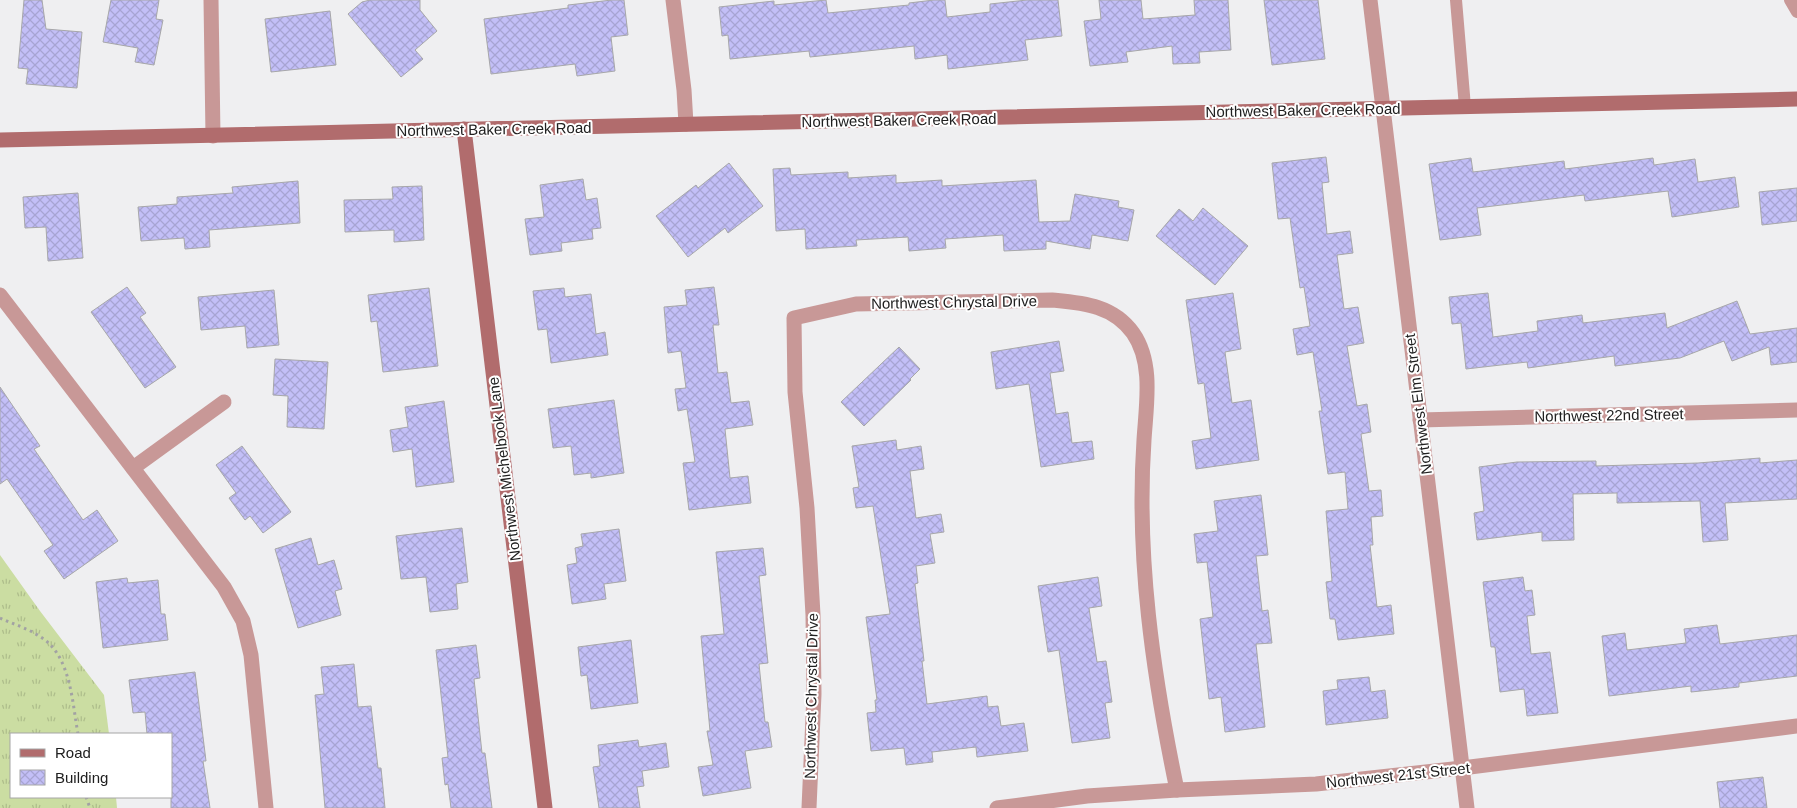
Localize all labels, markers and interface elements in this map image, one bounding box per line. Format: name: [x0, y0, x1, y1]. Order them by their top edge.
street label: Northwest Baker Creek Road: [1205, 100, 1401, 120]
street label: Northwest Baker Creek Road: [801, 110, 997, 130]
street label: Northwest Baker Creek Road: [396, 119, 592, 139]
street label: Northwest Chrystal Drive: [871, 292, 1037, 312]
street label: Northwest Elm Street: [1401, 332, 1435, 475]
street label: Northwest Michelbook Lane: [484, 376, 524, 562]
street label: Northwest 22nd Street: [1534, 405, 1685, 425]
street label: Northwest Chrystal Drive: [801, 613, 821, 779]
legend: [10, 733, 172, 798]
text: Road: [55, 744, 91, 761]
street label: Northwest 21st Street: [1325, 759, 1471, 791]
text: Building: [55, 769, 108, 786]

